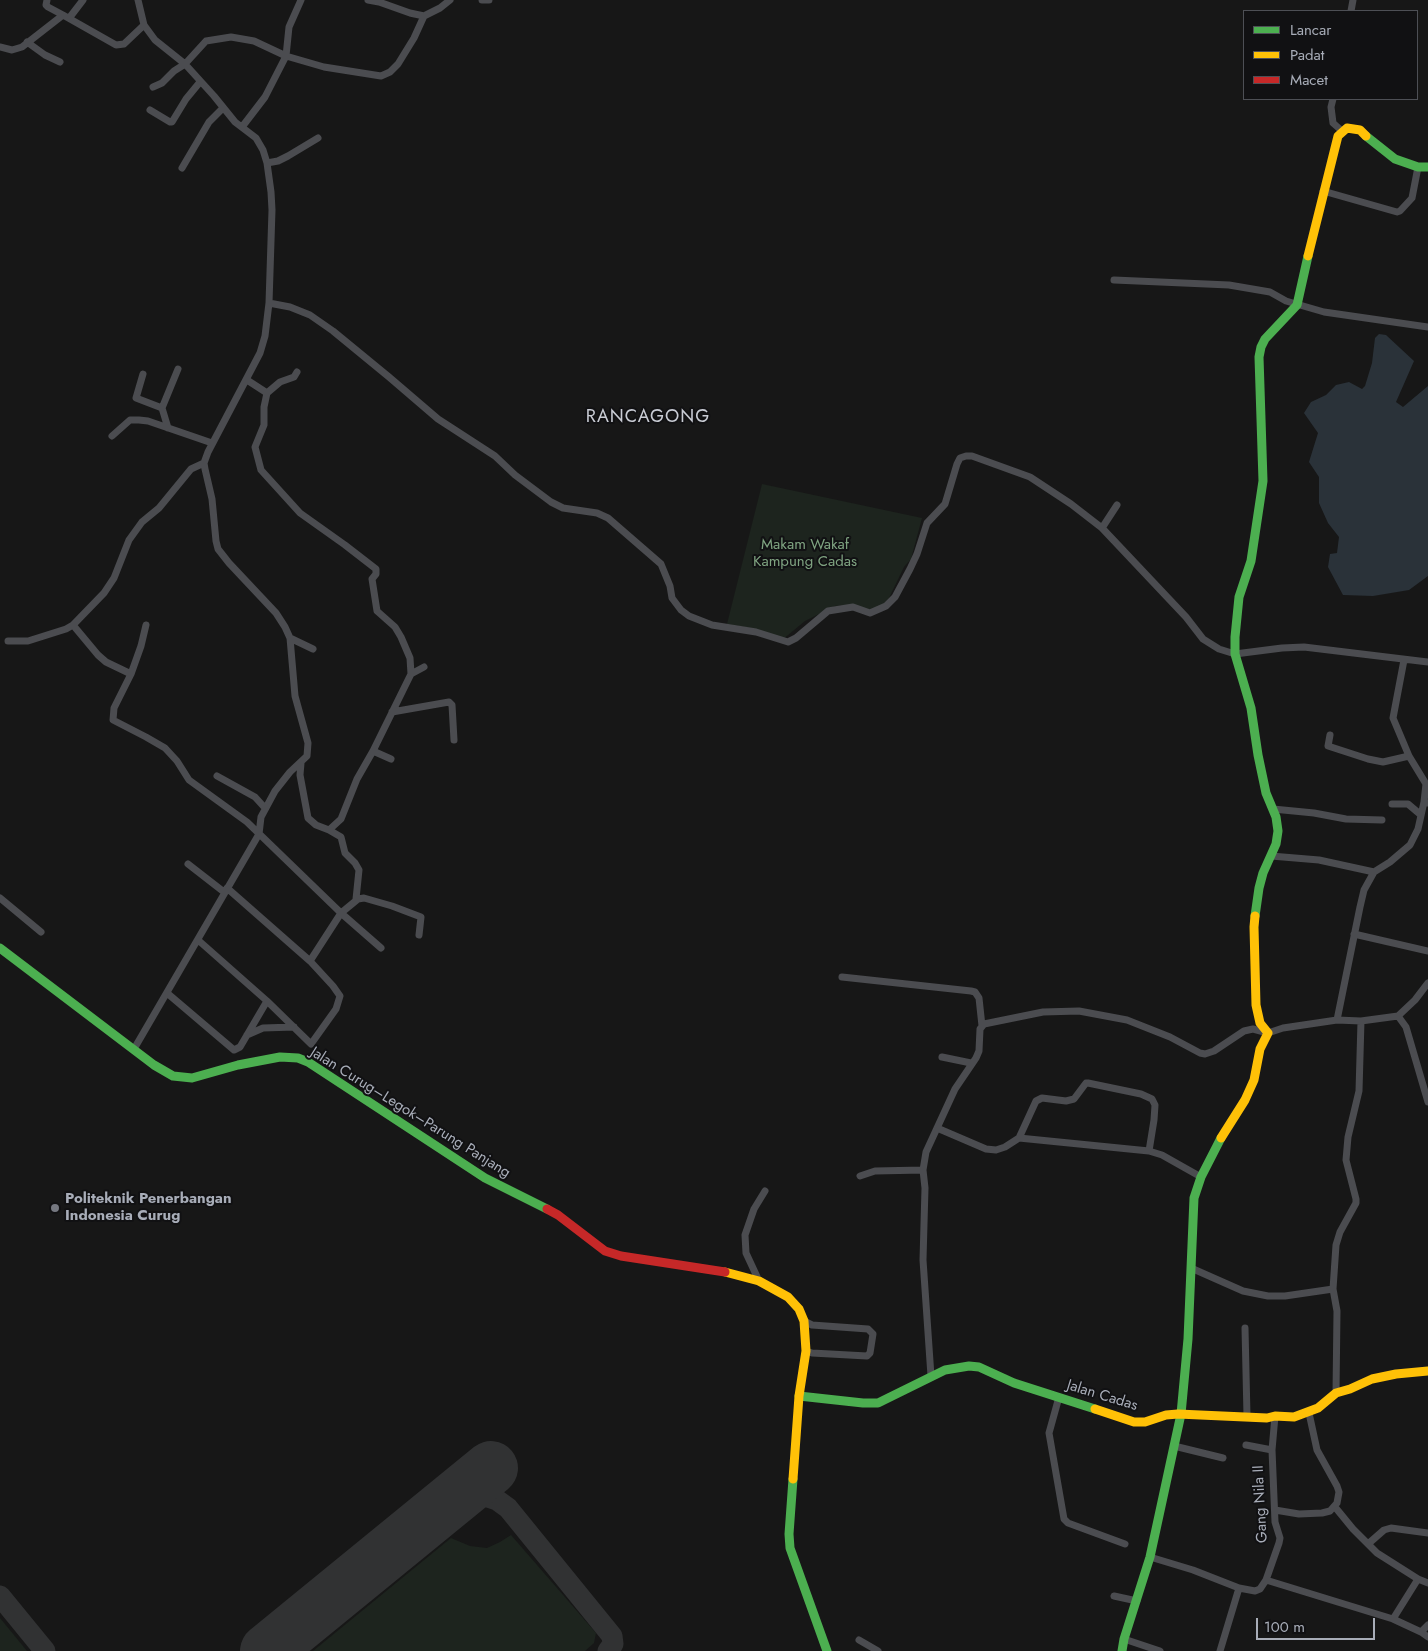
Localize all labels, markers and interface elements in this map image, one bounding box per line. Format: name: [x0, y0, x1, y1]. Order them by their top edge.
legend: [1243, 10, 1418, 100]
text: Lancar: [1290, 19, 1331, 41]
text: Padat: [1290, 44, 1324, 66]
text: Macet: [1290, 69, 1328, 91]
district label: RANCAGONG: [585, 407, 711, 429]
park label: Makam Wakaf Kampung Cadas: [753, 536, 857, 571]
street label: Jalan Curug–Legok–Parung Panjang: [307, 1044, 513, 1182]
place label: Politeknik Penerbangan Indonesia Curug: [65, 1190, 232, 1225]
marker: Politeknik Penerbangan Indonesia Curug: [49, 1202, 61, 1214]
street label: Jalan Cadas: [1064, 1377, 1140, 1415]
street label: Gang Nila II: [1250, 1465, 1272, 1543]
scale bar: [1258, 1608, 1377, 1640]
text: 100 m: [1264, 1616, 1305, 1638]

